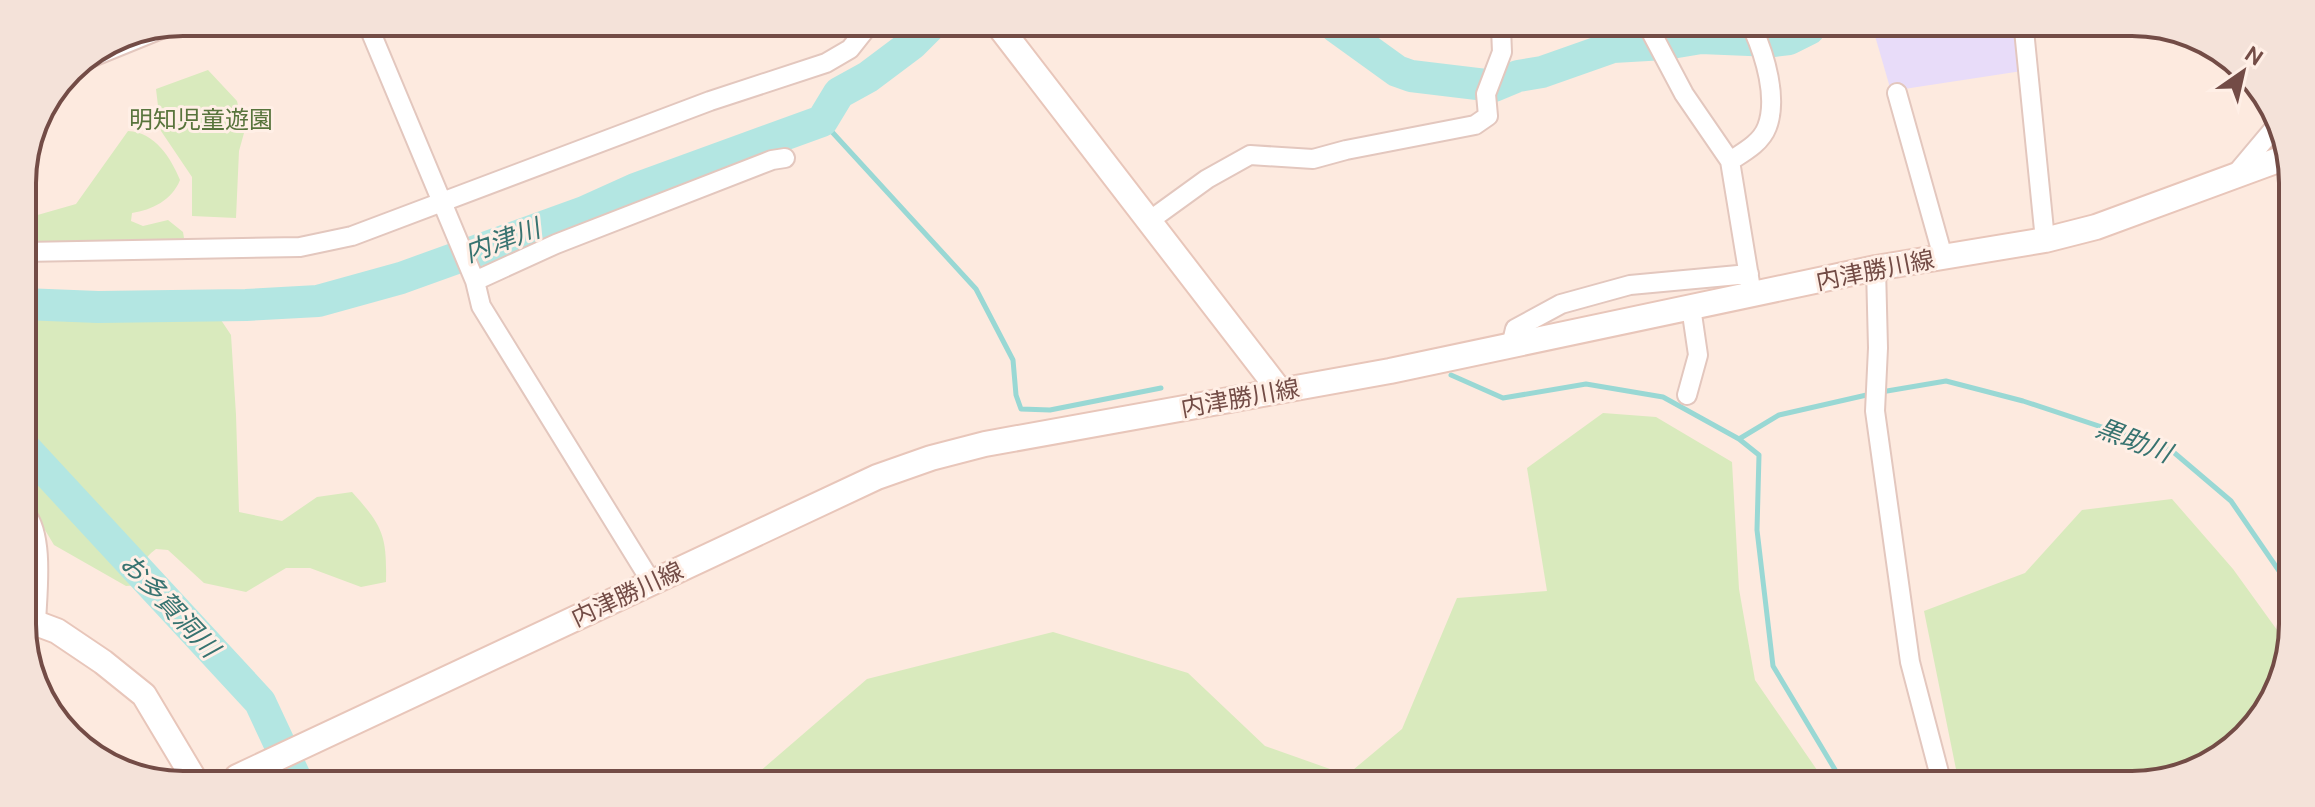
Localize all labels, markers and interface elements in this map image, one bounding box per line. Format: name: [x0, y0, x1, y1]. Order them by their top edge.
north arrow: [2203, 32, 2283, 112]
text: N: [2241, 40, 2268, 70]
park label: 明知児童遊園: [129, 106, 273, 133]
water label: 内津川: [460, 212, 546, 267]
street label: 内津勝川線: [1814, 245, 1936, 295]
street label: 内津勝川線: [1179, 374, 1301, 422]
water label: 黒助川: [2092, 412, 2178, 469]
water label: お多賀洞川: [115, 548, 227, 665]
street label: 内津勝川線: [567, 556, 687, 632]

